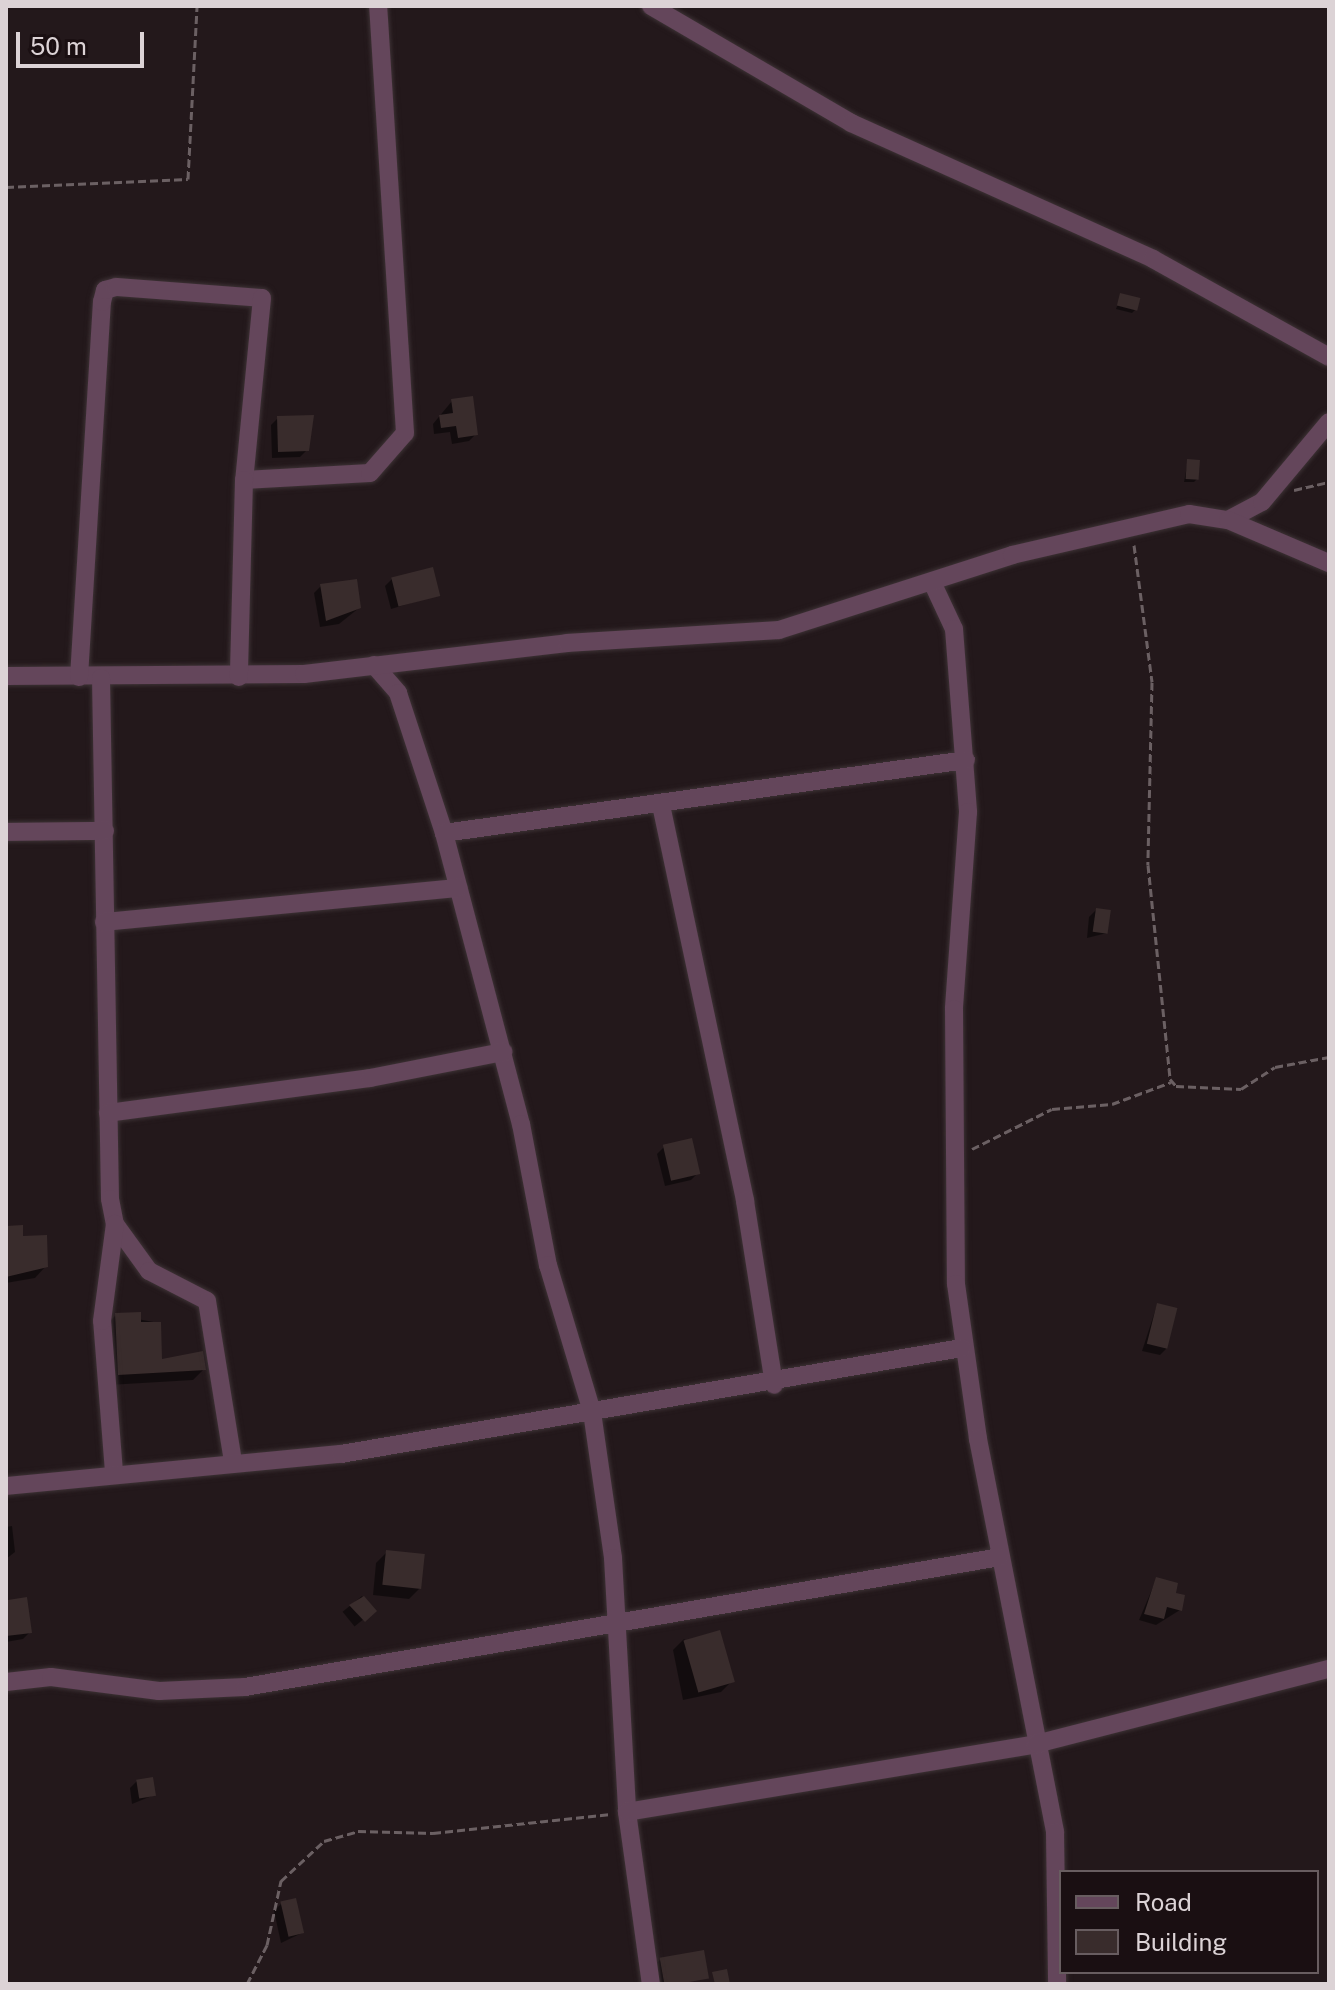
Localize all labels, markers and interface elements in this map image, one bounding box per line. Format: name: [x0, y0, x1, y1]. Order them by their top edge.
scale bar: [20, 16, 148, 66]
text: 50 m: [30, 32, 87, 60]
legend: [1059, 1870, 1319, 1974]
text: Road: [1135, 1888, 1192, 1916]
text: Building: [1135, 1928, 1227, 1956]

